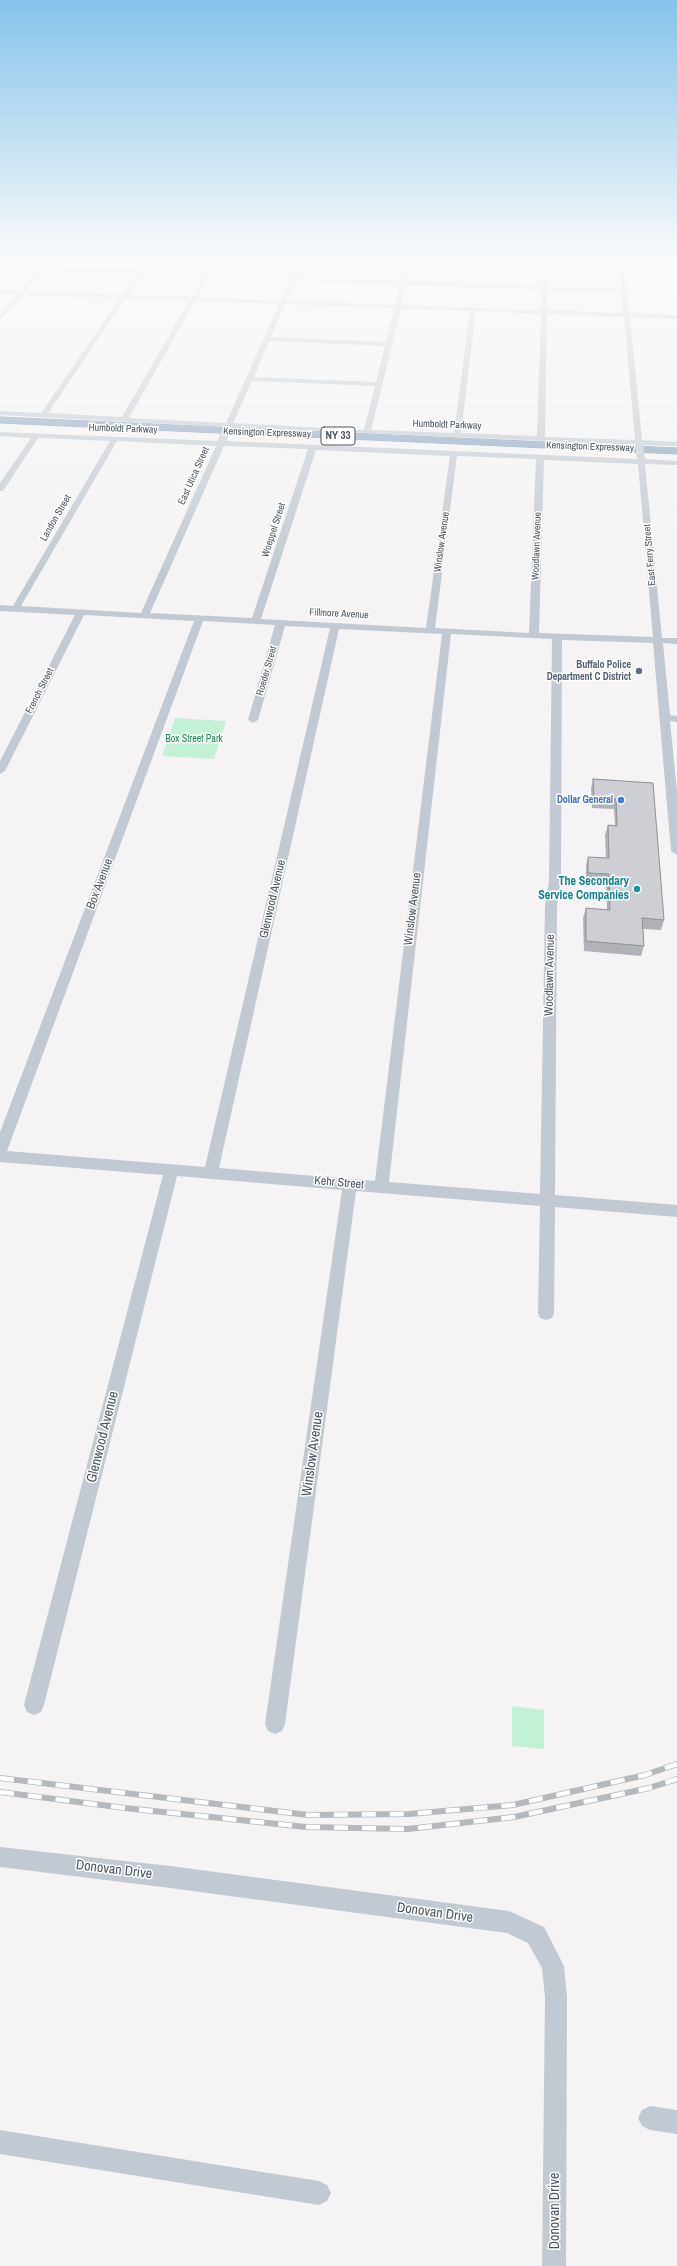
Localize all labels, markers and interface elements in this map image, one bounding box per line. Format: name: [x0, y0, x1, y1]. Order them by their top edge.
street label: Humboldt Parkway: [412, 418, 482, 432]
street label: Humboldt Parkway: [88, 422, 158, 436]
street label: Kensington Expressway: [223, 425, 311, 441]
road number: NY 33: [321, 427, 355, 445]
street label: Kensington Expressway: [546, 439, 634, 455]
street label: East Utica Street: [176, 445, 212, 507]
street label: Landon Street: [38, 493, 74, 543]
street label: Woeppel Street: [260, 501, 288, 559]
street label: Winslow Avenue: [432, 511, 452, 573]
street label: Woodlawn Avenue: [530, 512, 544, 580]
street label: East Ferry Street: [641, 524, 659, 586]
street label: Fillmore Avenue: [309, 606, 369, 622]
street label: Roeder Street: [254, 645, 280, 697]
place label: Buffalo Police Department C District: [547, 659, 631, 682]
street label: French Street: [23, 666, 57, 716]
marker: Buffalo Police Department C District: [634, 666, 644, 676]
park label: Box Street Park: [165, 733, 223, 745]
place label: Dollar General: [557, 794, 613, 806]
marker: Dollar General: [616, 795, 626, 805]
street label: Box Avenue: [84, 857, 116, 911]
street label: Glenwood Avenue: [257, 858, 289, 940]
street label: Winslow Avenue: [401, 872, 425, 946]
place label: The Secondary Service Companies: [538, 875, 629, 903]
marker: The Secondary Service Companies: [632, 884, 642, 894]
street label: Woodlawn Avenue: [542, 934, 558, 1016]
street label: Kehr Street: [314, 1174, 364, 1192]
street label: Glenwood Avenue: [84, 1390, 122, 1484]
street label: Winslow Avenue: [299, 1411, 327, 1497]
street label: Donovan Drive: [75, 1857, 153, 1883]
street label: Donovan Drive: [396, 1899, 474, 1927]
street label: Donovan Drive: [547, 2173, 563, 2249]

